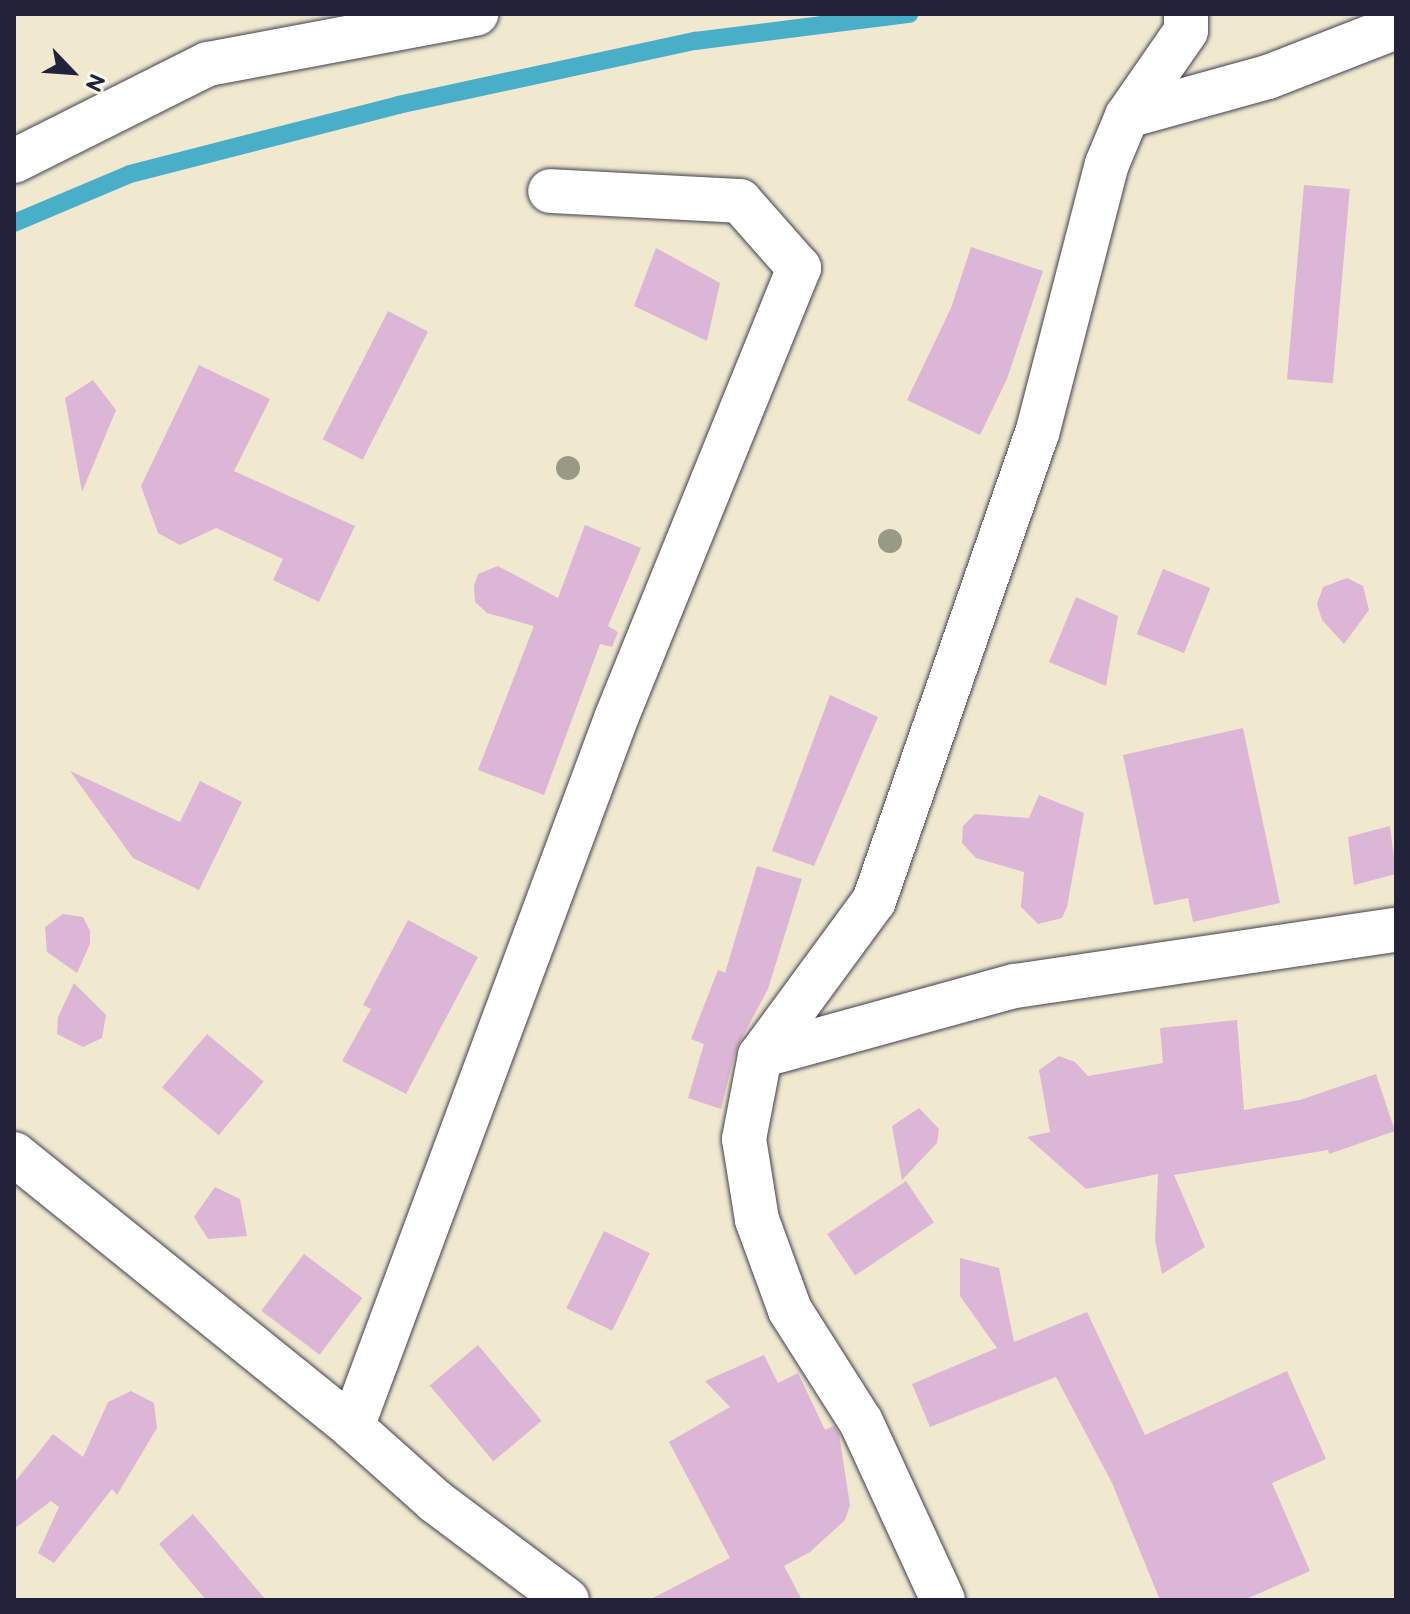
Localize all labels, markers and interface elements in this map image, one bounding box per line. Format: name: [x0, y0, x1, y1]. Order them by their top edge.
north arrow: [32, 32, 112, 112]
text: N: [78, 69, 110, 96]

